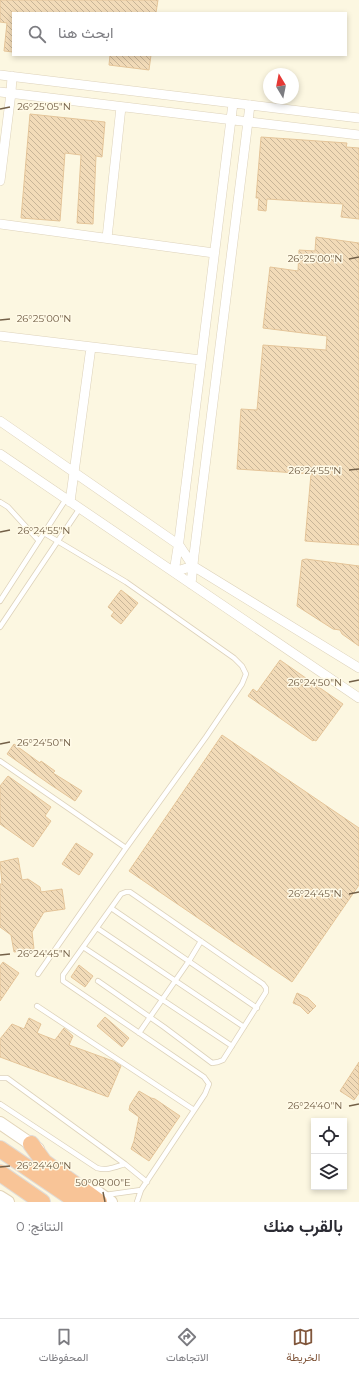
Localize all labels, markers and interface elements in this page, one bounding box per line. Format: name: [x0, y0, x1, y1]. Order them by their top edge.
search box: [12, 12, 347, 56]
icon: search: [26, 23, 48, 45]
text: ابحث هنا: [58, 23, 113, 42]
north arrow: [263, 68, 299, 104]
text: 26°25'05"N: [17, 100, 71, 113]
text: 26°25'00"N: [288, 252, 342, 265]
text: 26°25'00"N: [17, 312, 71, 325]
text: 26°24'55"N: [288, 464, 342, 477]
text: 26°24'55"N: [17, 524, 71, 537]
text: 26°24'50"N: [288, 676, 342, 689]
text: 26°24'50"N: [17, 736, 71, 749]
text: 26°24'45"N: [288, 887, 342, 900]
text: 26°24'45"N: [17, 947, 71, 960]
text: 26°24'40"N: [288, 1099, 342, 1112]
map controls: [311, 1118, 347, 1190]
button: locate: [311, 1118, 347, 1154]
button: layers: [311, 1154, 347, 1190]
text: 26°24'40"N: [17, 1159, 71, 1172]
text: 50°08'00"E: [75, 1176, 131, 1189]
text: بالقرب منك: [264, 1216, 343, 1236]
text: النتائج: 0: [16, 1218, 63, 1234]
tab: المحفوظات: [39, 1326, 88, 1367]
tab: الاتجاهات: [166, 1326, 209, 1367]
tab: الخريطة: [286, 1326, 320, 1367]

